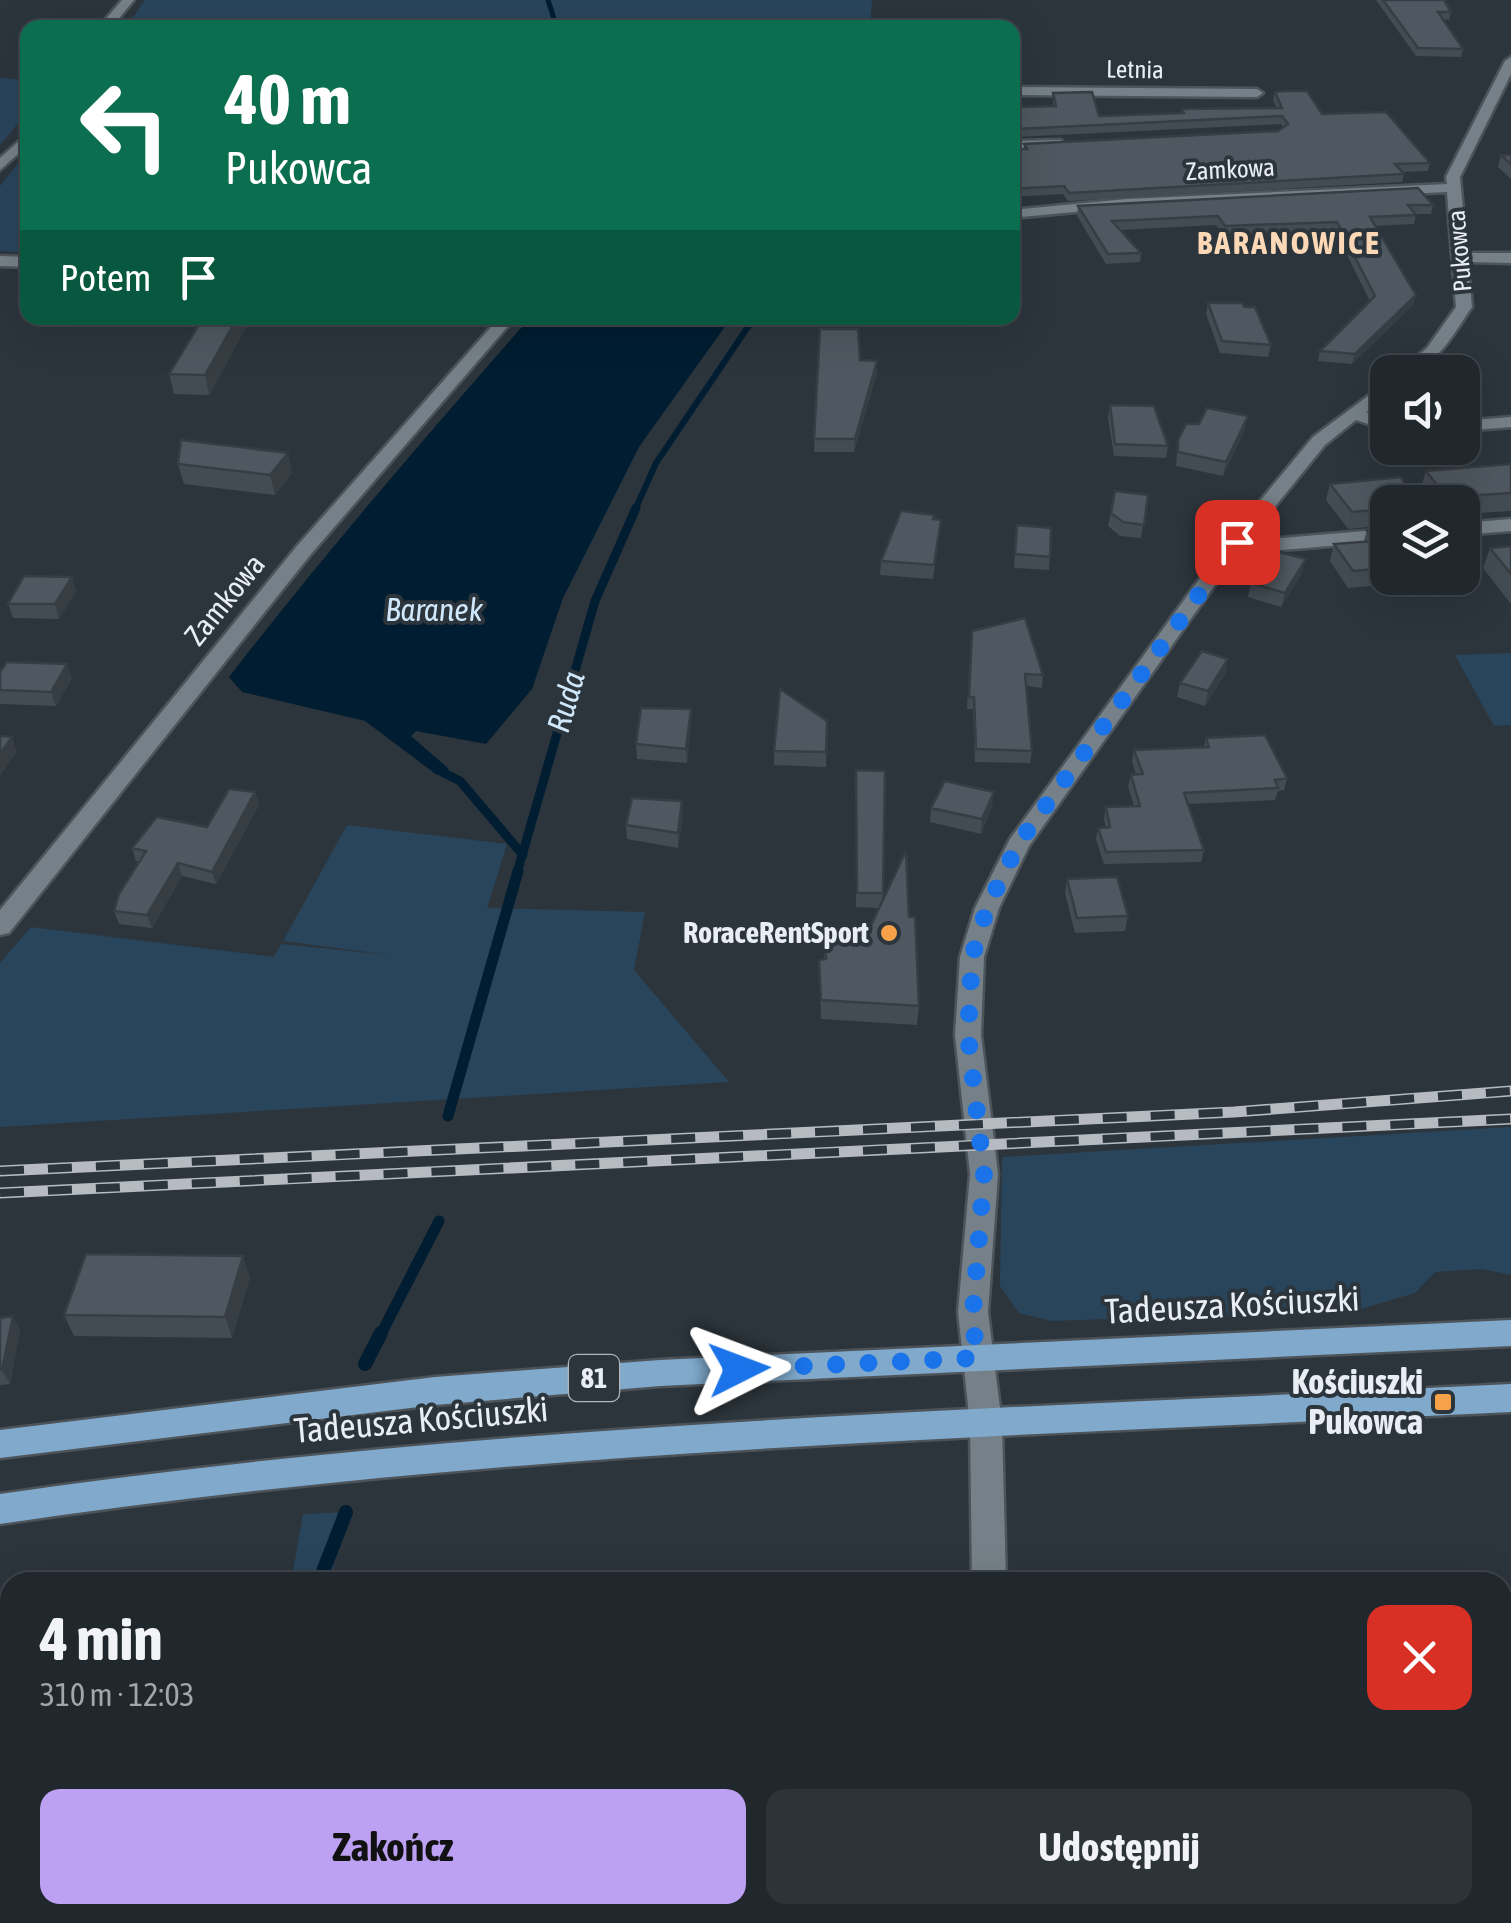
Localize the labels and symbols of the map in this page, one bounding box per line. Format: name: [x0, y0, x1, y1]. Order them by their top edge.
street label: Letnia: [1106, 54, 1164, 84]
street label: Zamkowa: [1185, 153, 1275, 185]
street label: Pukowca: [1441, 209, 1477, 293]
district label: BARANOWICE: [1197, 224, 1381, 261]
pin: [1195, 500, 1280, 585]
street label: Zamkowa: [177, 547, 271, 652]
water label: Baranek: [385, 591, 484, 628]
water label: Ruda: [539, 667, 592, 737]
place label: RoraceRentSport: [683, 915, 869, 949]
marker: RoraceRentSport: [878, 922, 900, 944]
street label: Tadeusza Kościuszki: [1104, 1277, 1360, 1331]
position arrow: [687, 1317, 791, 1421]
road number: 81: [569, 1355, 619, 1401]
place label: Kościuszki Pukowca: [1292, 1361, 1423, 1441]
street label: Tadeusza Kościuszki: [292, 1388, 550, 1450]
marker: Kościuszki Pukowca: [1432, 1391, 1454, 1413]

